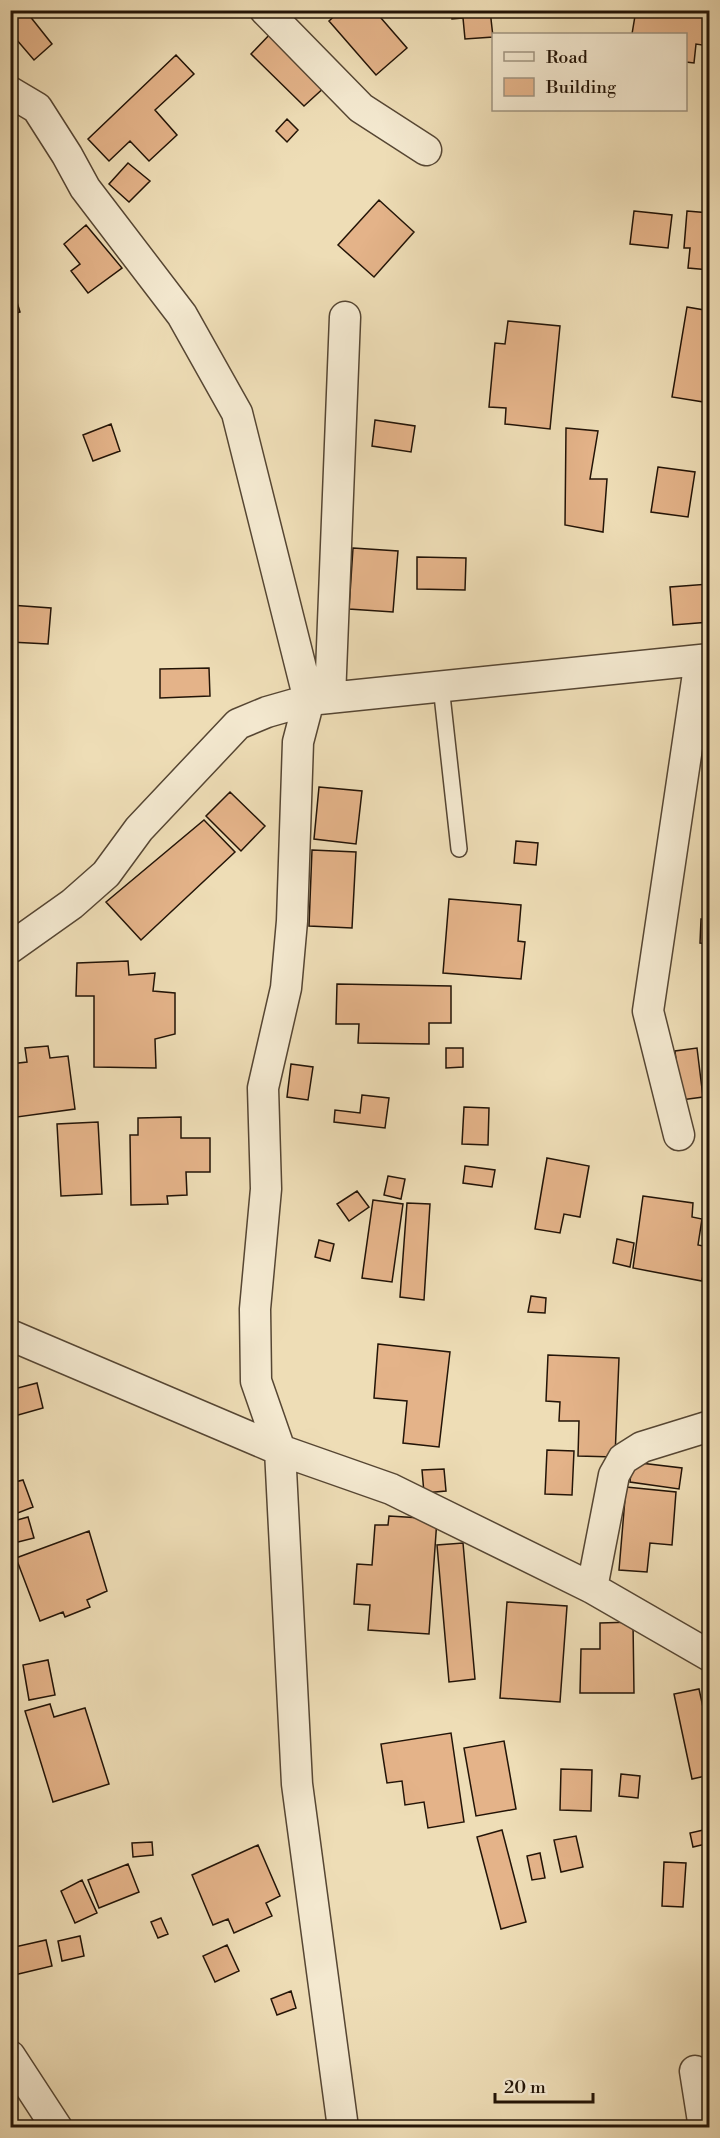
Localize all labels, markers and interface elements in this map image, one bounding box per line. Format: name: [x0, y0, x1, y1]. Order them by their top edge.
legend: [492, 33, 687, 111]
text: Road: [546, 46, 589, 69]
text: Building: [545, 76, 617, 99]
scale bar: [495, 2066, 592, 2104]
text: 20 m: [504, 2076, 546, 2099]

